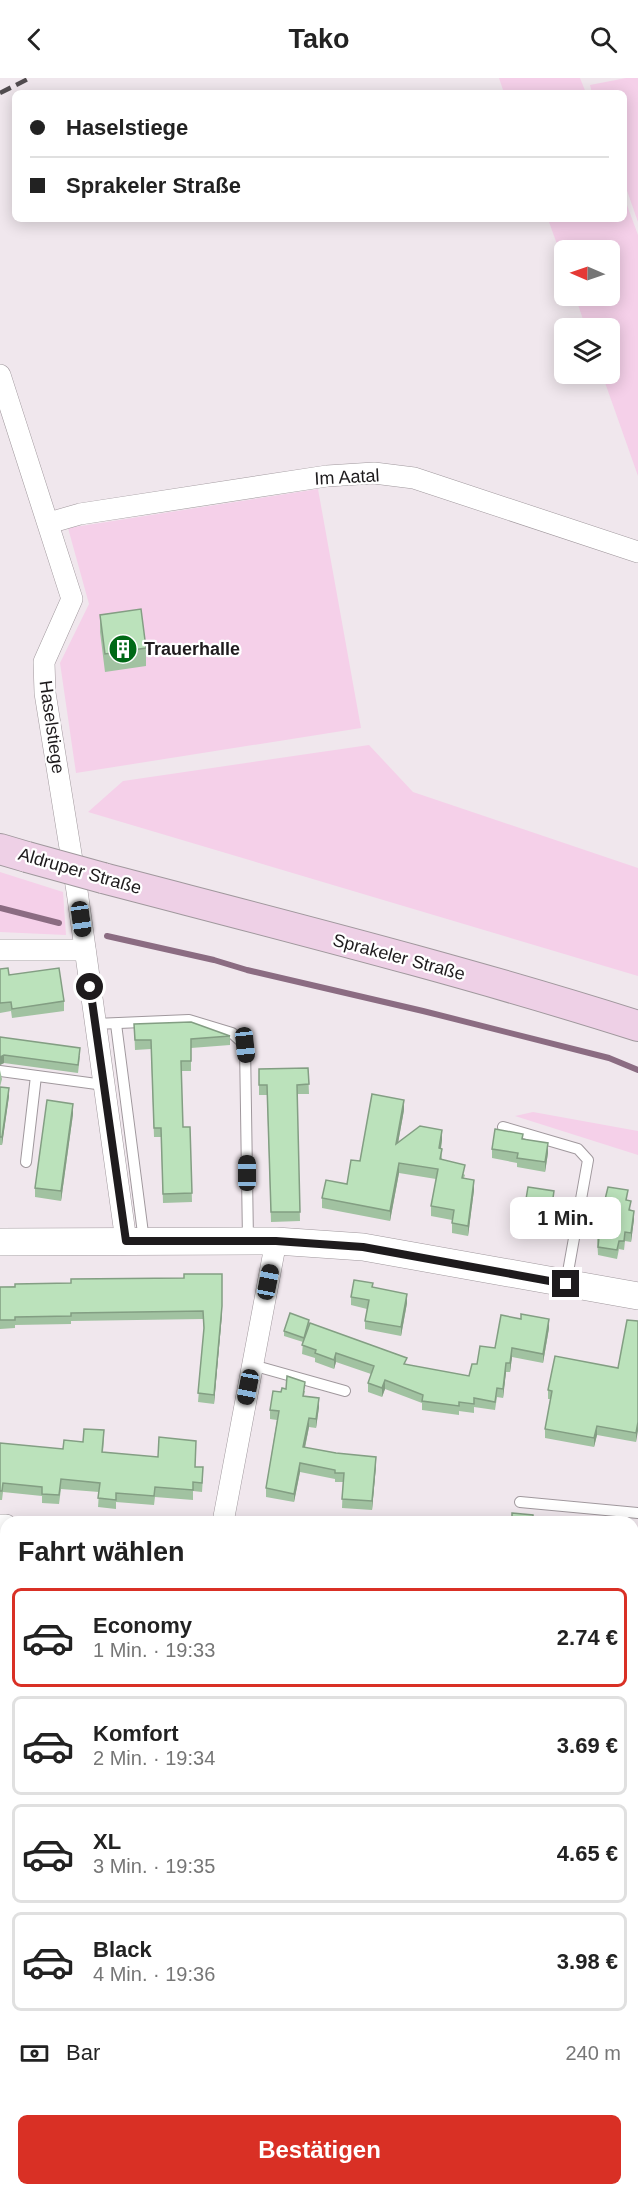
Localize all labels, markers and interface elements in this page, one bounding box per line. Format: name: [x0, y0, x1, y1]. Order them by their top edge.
icon: back: [18, 23, 51, 56]
icon: search: [587, 23, 620, 56]
text: Tako: [288, 24, 350, 54]
text: Haselstiege: [66, 115, 188, 140]
text: Sprakeler Straße: [66, 173, 241, 198]
north arrow: [554, 240, 620, 306]
map controls: [554, 240, 620, 384]
button: layers: [554, 318, 620, 384]
street label: Im Aatal: [314, 465, 380, 489]
building icon: Trauerhalle: [107, 633, 139, 665]
place label: Trauerhalle: [144, 639, 240, 659]
street label: Haselstiege: [36, 679, 68, 775]
street label: Aldruper Straße: [16, 844, 144, 898]
car: [70, 900, 92, 938]
street label: Sprakeler Straße: [331, 930, 467, 984]
route start: [76, 973, 103, 1000]
car: [234, 1026, 256, 1064]
car: [238, 1155, 256, 1191]
callout: 1 Min.: [510, 1197, 622, 1239]
text: 1 Min.: [537, 1207, 594, 1229]
car: [256, 1263, 280, 1301]
route end: [552, 1270, 579, 1297]
car: [236, 1368, 260, 1406]
text: Fahrt wählen: [18, 1537, 185, 1567]
icon: car: [21, 1611, 75, 1665]
text: Economy: [93, 1613, 192, 1638]
text: 2.74 €: [557, 1625, 618, 1650]
text: 1 Min. · 19:33: [93, 1639, 215, 1661]
icon: car: [21, 1719, 75, 1773]
text: Komfort: [93, 1721, 179, 1746]
text: 3.69 €: [557, 1733, 618, 1758]
text: 2 Min. · 19:34: [93, 1747, 215, 1769]
icon: car: [21, 1827, 75, 1881]
text: XL: [93, 1829, 121, 1854]
text: 4.65 €: [557, 1841, 618, 1866]
text: 3 Min. · 19:35: [93, 1855, 215, 1877]
icon: car: [21, 1935, 75, 1989]
text: Black: [93, 1937, 152, 1962]
text: 3.98 €: [557, 1949, 618, 1974]
text: 4 Min. · 19:36: [93, 1963, 215, 1985]
icon: cash: [18, 2037, 51, 2070]
text: Bar: [66, 2040, 100, 2065]
text: 240 m: [565, 2042, 621, 2064]
button: Bestätigen: [18, 2115, 621, 2184]

